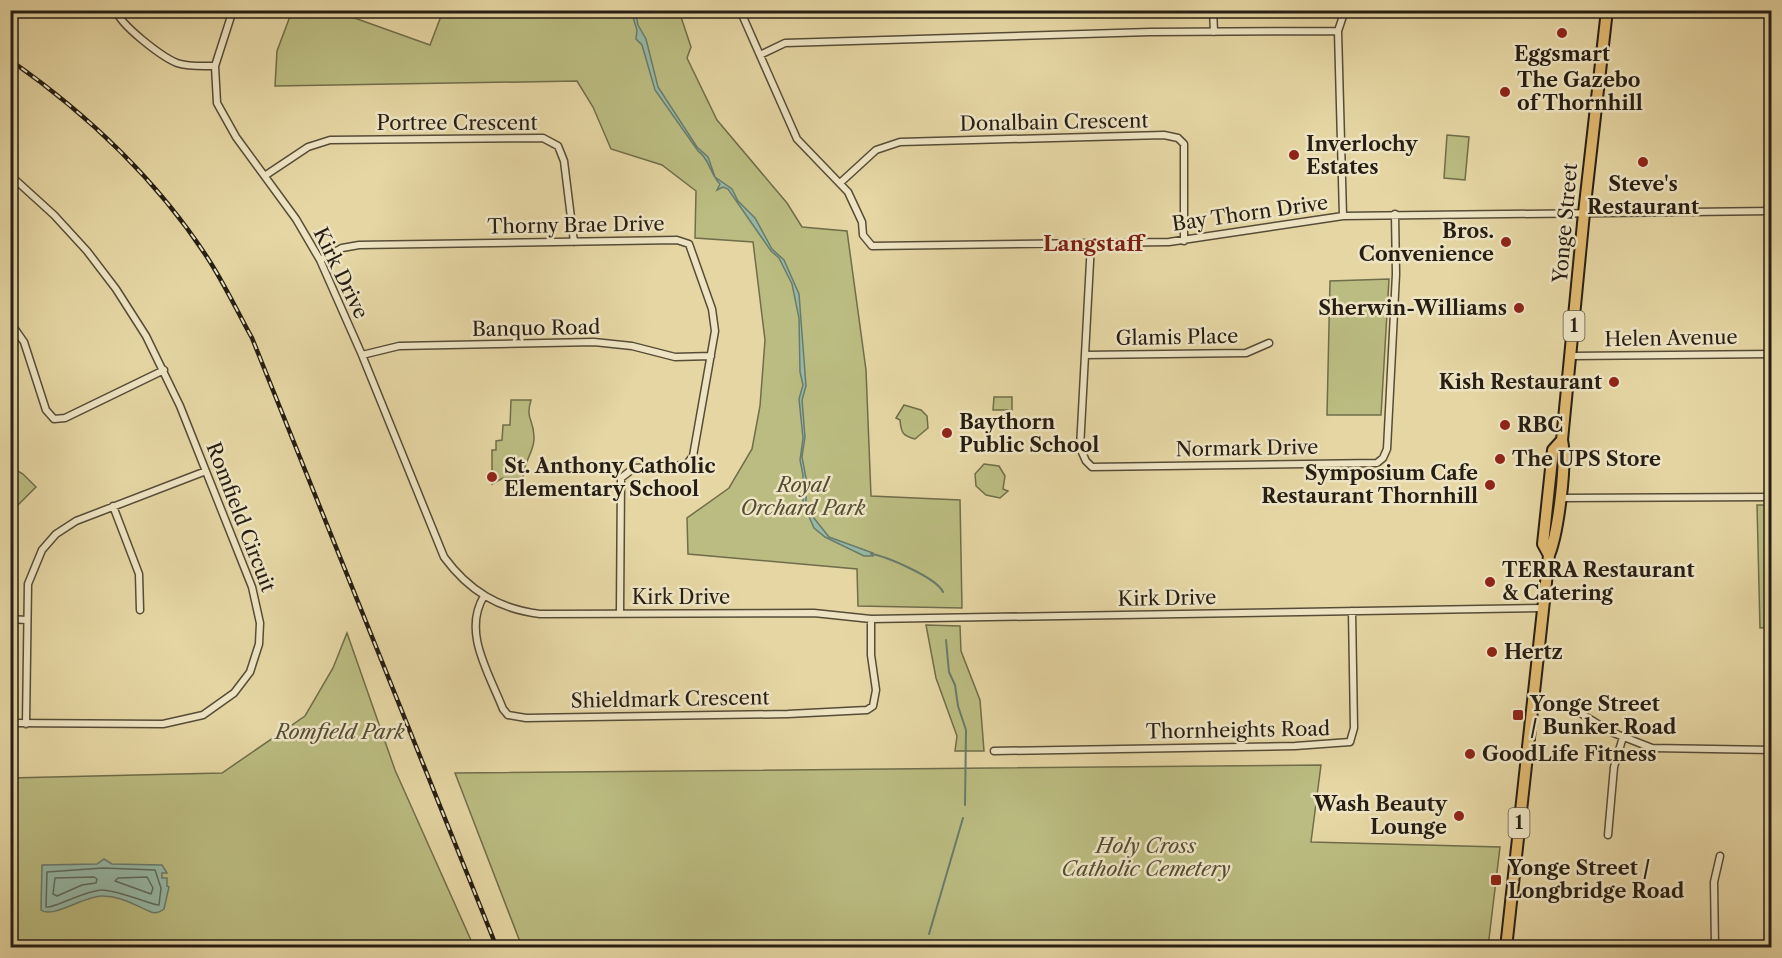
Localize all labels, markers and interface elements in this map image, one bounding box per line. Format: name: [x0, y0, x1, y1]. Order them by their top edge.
marker: Eggsmart: [1555, 26, 1569, 40]
place label: Eggsmart: [1514, 42, 1610, 66]
place label: The Gazebo of Thornhill: [1517, 68, 1643, 115]
marker: The Gazebo of Thornhill: [1498, 85, 1512, 99]
street label: Donalbain Crescent: [959, 108, 1149, 136]
street label: Portree Crescent: [376, 111, 538, 135]
place label: Inverlochy Estates: [1306, 132, 1418, 179]
marker: Inverlochy Estates: [1287, 148, 1301, 162]
marker: Steve's Restaurant: [1636, 155, 1650, 169]
street label: Yonge Street: [1548, 162, 1582, 285]
place label: Steve's Restaurant: [1587, 172, 1699, 219]
street label: Bay Thorn Drive: [1170, 190, 1330, 236]
street label: Thorny Brae Drive: [487, 211, 665, 239]
place label: Bros. Convenience: [1359, 219, 1494, 266]
street label: Kirk Drive: [309, 223, 373, 323]
district label: Langstaff: [1043, 231, 1146, 256]
marker: Bros. Convenience: [1499, 235, 1513, 249]
place label: Sherwin-Williams: [1318, 296, 1507, 320]
marker: Sherwin-Williams: [1512, 301, 1526, 315]
road number: 1: [1564, 311, 1584, 341]
street label: Banquo Road: [472, 315, 600, 341]
street label: Glamis Place: [1115, 324, 1239, 350]
street label: Helen Avenue: [1604, 325, 1738, 351]
place label: Kish Restaurant: [1439, 370, 1602, 394]
marker: Kish Restaurant: [1607, 375, 1621, 389]
place label: Baythorn Public School: [959, 410, 1099, 457]
place label: RBC: [1517, 413, 1563, 437]
marker: RBC: [1498, 418, 1512, 432]
marker: Baythorn Public School: [940, 426, 954, 440]
street label: Normark Drive: [1175, 435, 1319, 461]
street label: Romfield Circuit: [201, 439, 281, 595]
place label: The UPS Store: [1512, 447, 1661, 471]
marker: The UPS Store: [1493, 452, 1507, 466]
place label: St. Anthony Catholic Elementary School: [504, 454, 715, 501]
place label: Symposium Cafe Restaurant Thornhill: [1261, 461, 1478, 508]
marker: St. Anthony Catholic Elementary School: [485, 470, 499, 484]
park label: Royal Orchard Park: [740, 473, 866, 520]
marker: Symposium Cafe Restaurant Thornhill: [1483, 478, 1497, 492]
place label: TERRA Restaurant & Catering: [1502, 558, 1695, 605]
marker: TERRA Restaurant & Catering: [1483, 575, 1497, 589]
street label: Kirk Drive: [632, 585, 730, 609]
street label: Kirk Drive: [1118, 585, 1216, 611]
place label: Hertz: [1504, 640, 1563, 664]
marker: Hertz: [1485, 645, 1499, 659]
street label: Shieldmark Crescent: [570, 685, 770, 713]
place label: Yonge Street / Bunker Road: [1529, 692, 1677, 739]
marker: Yonge Street / Bunker Road: [1511, 708, 1525, 722]
street label: Thornheights Road: [1146, 716, 1330, 744]
park label: Romfield Park: [273, 720, 405, 744]
place label: GoodLife Fitness: [1482, 742, 1657, 766]
marker: GoodLife Fitness: [1463, 747, 1477, 761]
place label: Wash Beauty Lounge: [1312, 792, 1448, 839]
road number: 1: [1508, 808, 1530, 838]
marker: Wash Beauty Lounge: [1452, 809, 1466, 823]
park label: Holy Cross Catholic Cemetery: [1062, 834, 1230, 881]
place label: Yonge Street / Longbridge Road: [1507, 856, 1685, 903]
marker: Yonge Street / Longbridge Road: [1489, 873, 1503, 887]

